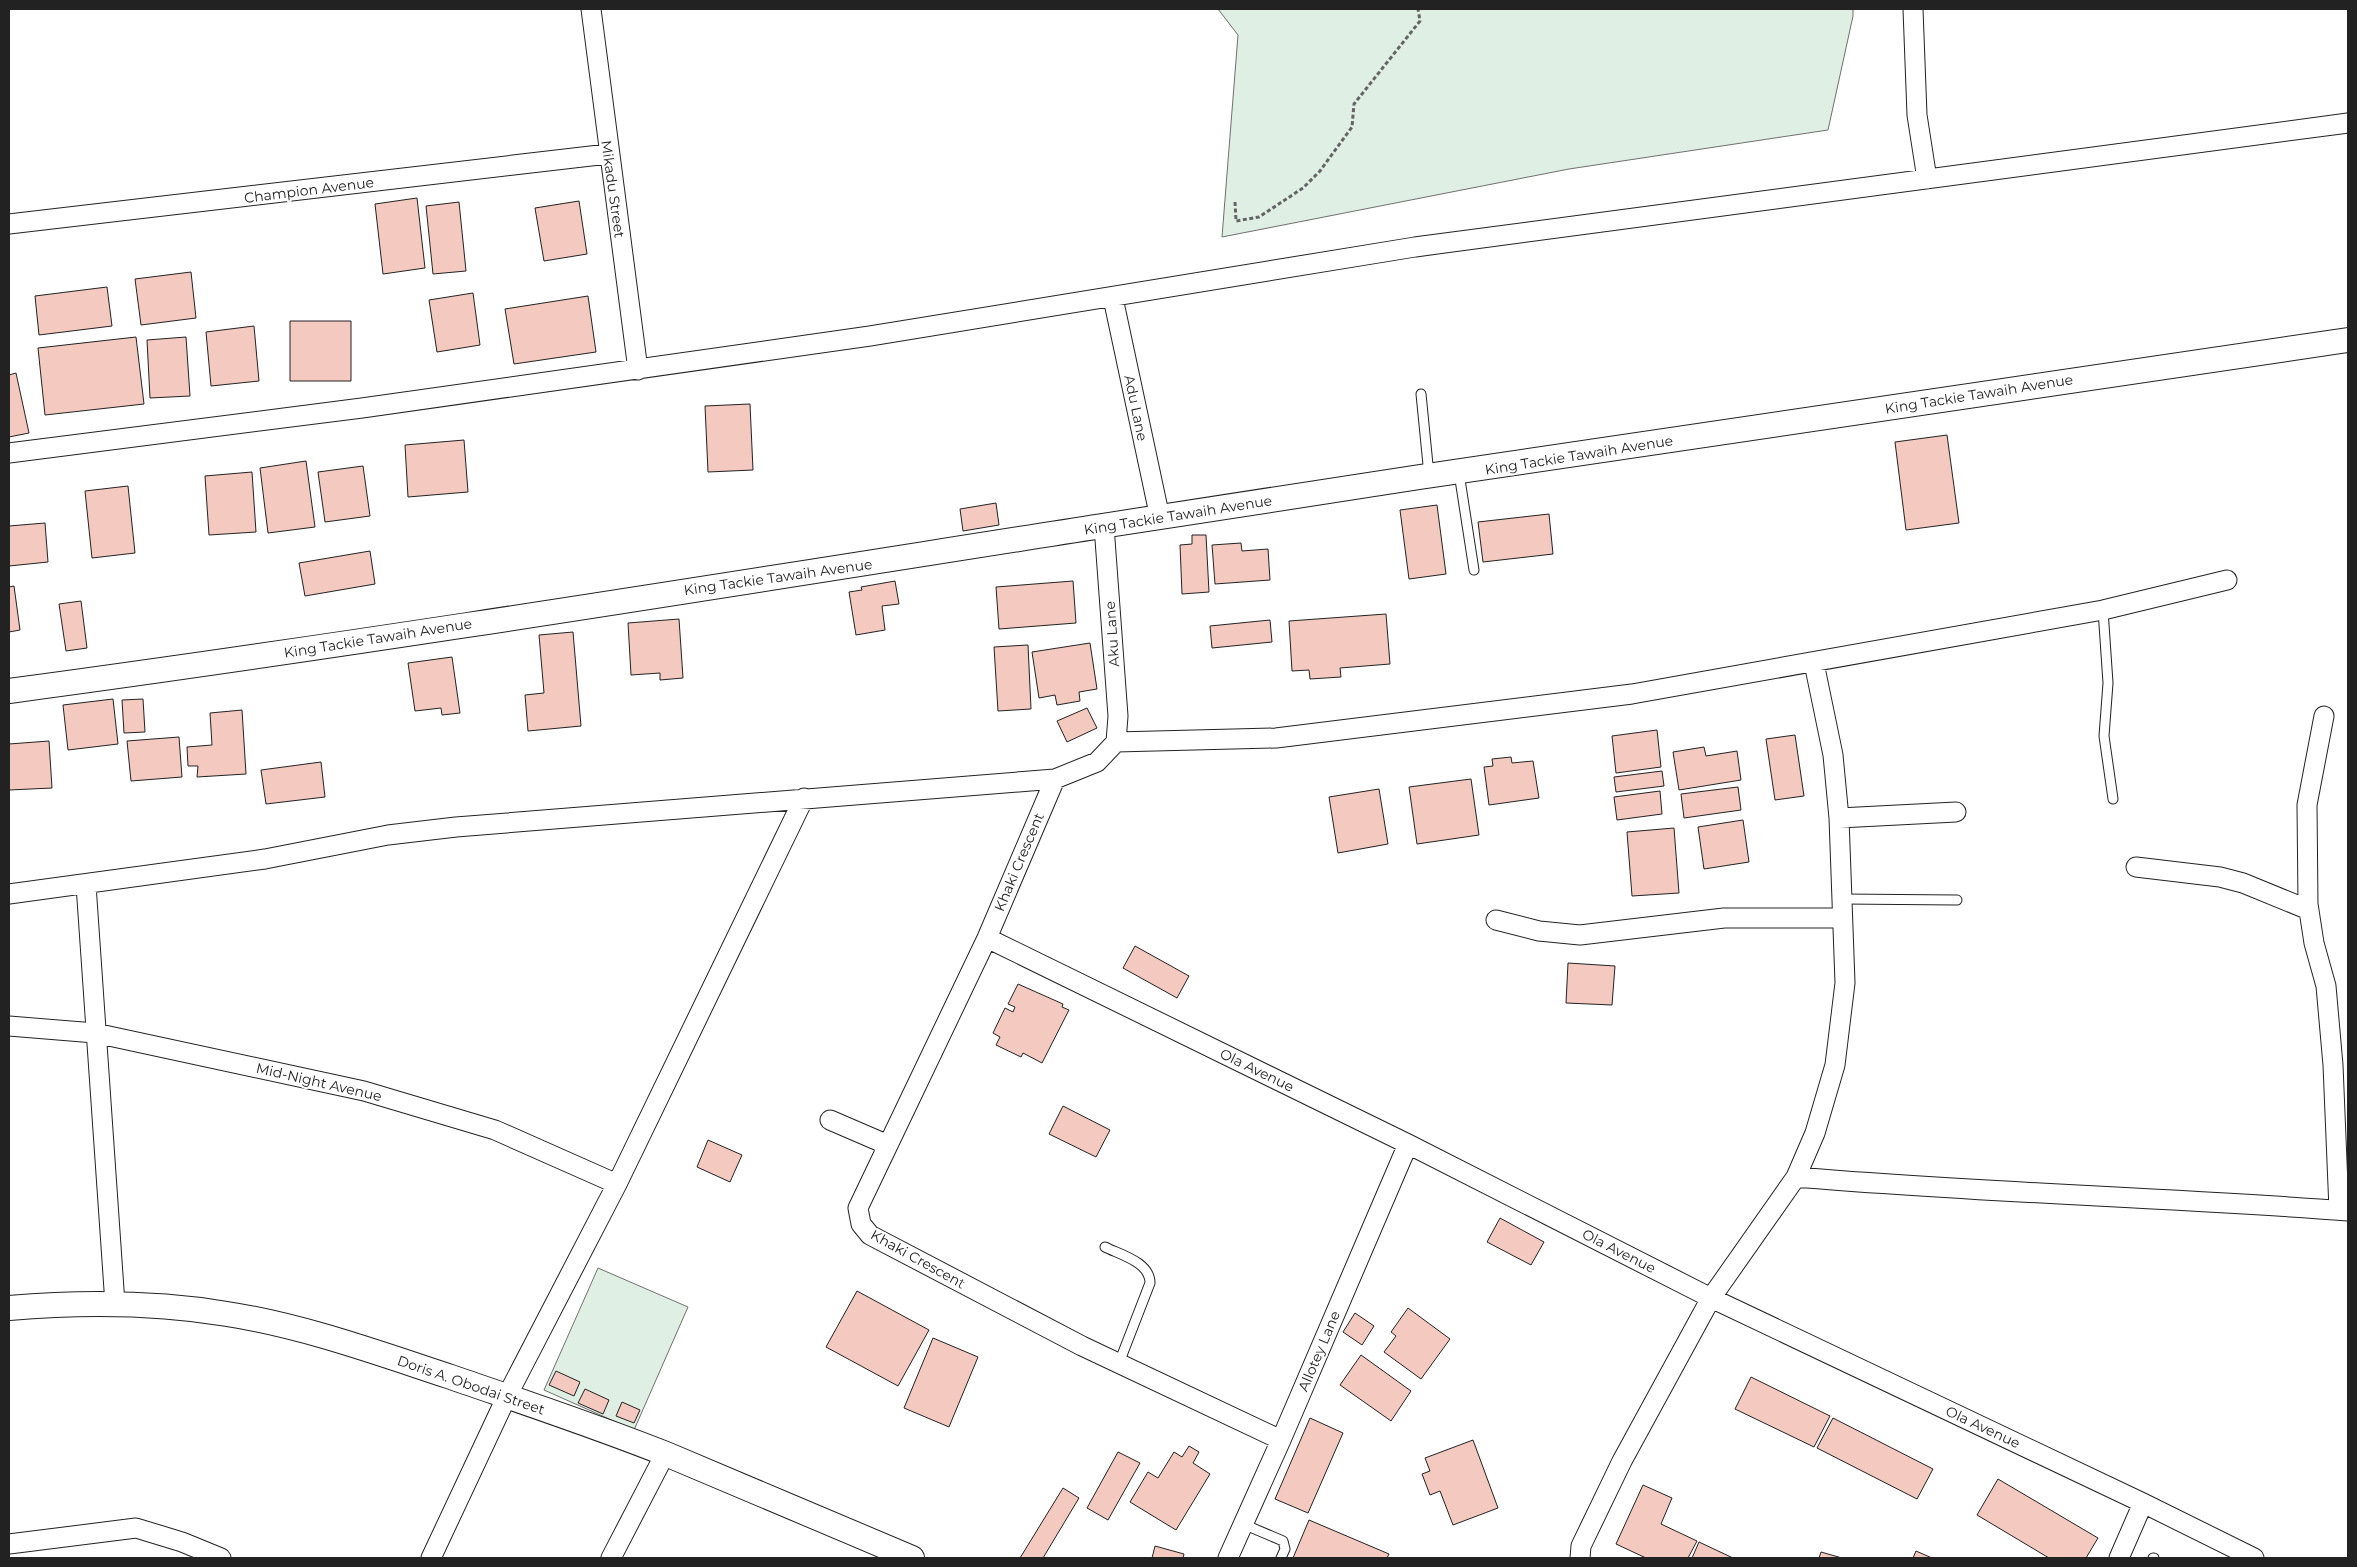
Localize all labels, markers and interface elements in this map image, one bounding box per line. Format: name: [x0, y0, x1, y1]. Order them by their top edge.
street label: Mikadu Street: [597, 139, 629, 239]
street label: Champion Avenue: [243, 173, 375, 207]
street label: King Tackie Tawaih Avenue: [1884, 370, 2074, 418]
street label: Adu Lane: [1120, 373, 1152, 443]
street label: King Tackie Tawaih Avenue: [1484, 431, 1674, 479]
street label: King Tackie Tawaih Avenue: [1083, 491, 1273, 539]
street label: King Tackie Tawaih Avenue: [683, 555, 873, 599]
street label: Aku Lane: [1101, 601, 1123, 667]
street label: King Tackie Tawaih Avenue: [283, 614, 473, 662]
street label: Khaki Crescent: [990, 810, 1048, 914]
street label: Ola Avenue: [1217, 1044, 1297, 1096]
street label: Mid-Night Avenue: [254, 1059, 384, 1105]
street label: Ola Avenue: [1579, 1225, 1659, 1277]
street label: Khaki Crescent: [868, 1226, 969, 1293]
street label: Allotey Lane: [1294, 1308, 1344, 1394]
street label: Doris A. Obodai Street: [395, 1351, 547, 1419]
street label: Ola Avenue: [1943, 1402, 2023, 1452]

